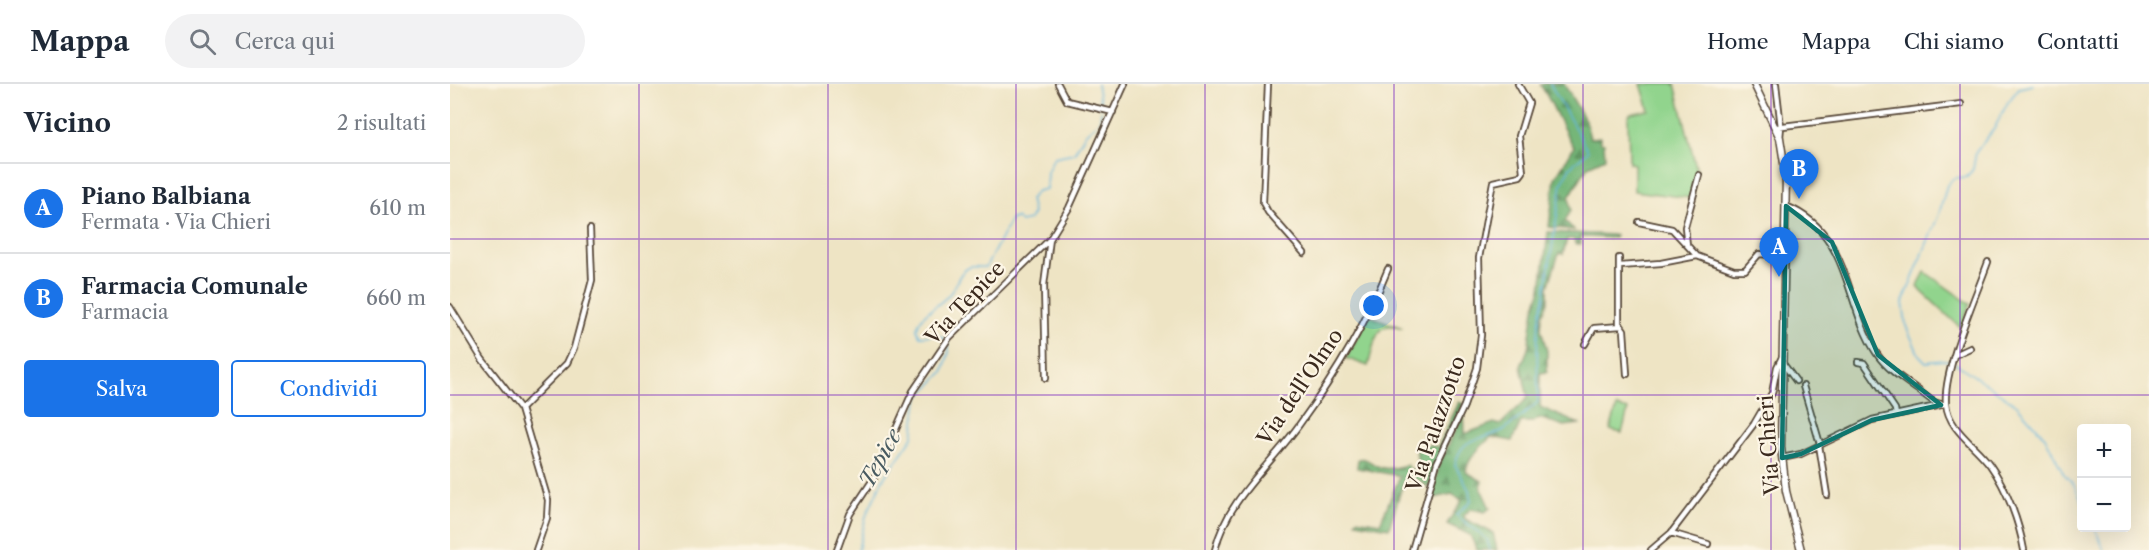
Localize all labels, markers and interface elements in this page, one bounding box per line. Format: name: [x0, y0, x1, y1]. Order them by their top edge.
search box: [165, 14, 585, 68]
text: Mappa: [30, 24, 129, 58]
icon: search: [186, 25, 219, 58]
text: Cerca qui: [234, 28, 335, 55]
text: Home: [1707, 29, 1769, 54]
text: Mappa: [1802, 29, 1871, 54]
text: Chi siamo: [1904, 29, 2004, 54]
text: Contatti: [2037, 29, 2119, 54]
text: Vicino: [24, 107, 111, 139]
text: 2 risultati: [337, 111, 426, 135]
pin: B: [1780, 150, 1818, 199]
text: Piano Balbiana: [81, 183, 251, 210]
text: A: [36, 196, 51, 220]
text: 610 m: [369, 196, 426, 220]
text: Fermata · Via Chieri: [81, 210, 271, 234]
pin: A: [1760, 228, 1798, 277]
street label: Via Tepice: [919, 256, 1010, 350]
text: Farmacia Comunale: [81, 273, 308, 300]
text: B: [36, 286, 51, 310]
text: 660 m: [366, 286, 426, 310]
your location: [1359, 291, 1388, 320]
text: Farmacia: [81, 300, 169, 324]
street label: Via dell'Olmo: [1251, 324, 1348, 451]
street label: Via Palazzotto: [1400, 353, 1470, 496]
button: Salva: [24, 360, 219, 417]
button: Condividi: [231, 360, 426, 417]
street label: Via Chieri: [1753, 394, 1785, 497]
water label: Tepice: [853, 423, 908, 492]
map controls: [2077, 424, 2131, 532]
button: +: [2077, 424, 2131, 478]
button: −: [2077, 478, 2131, 532]

